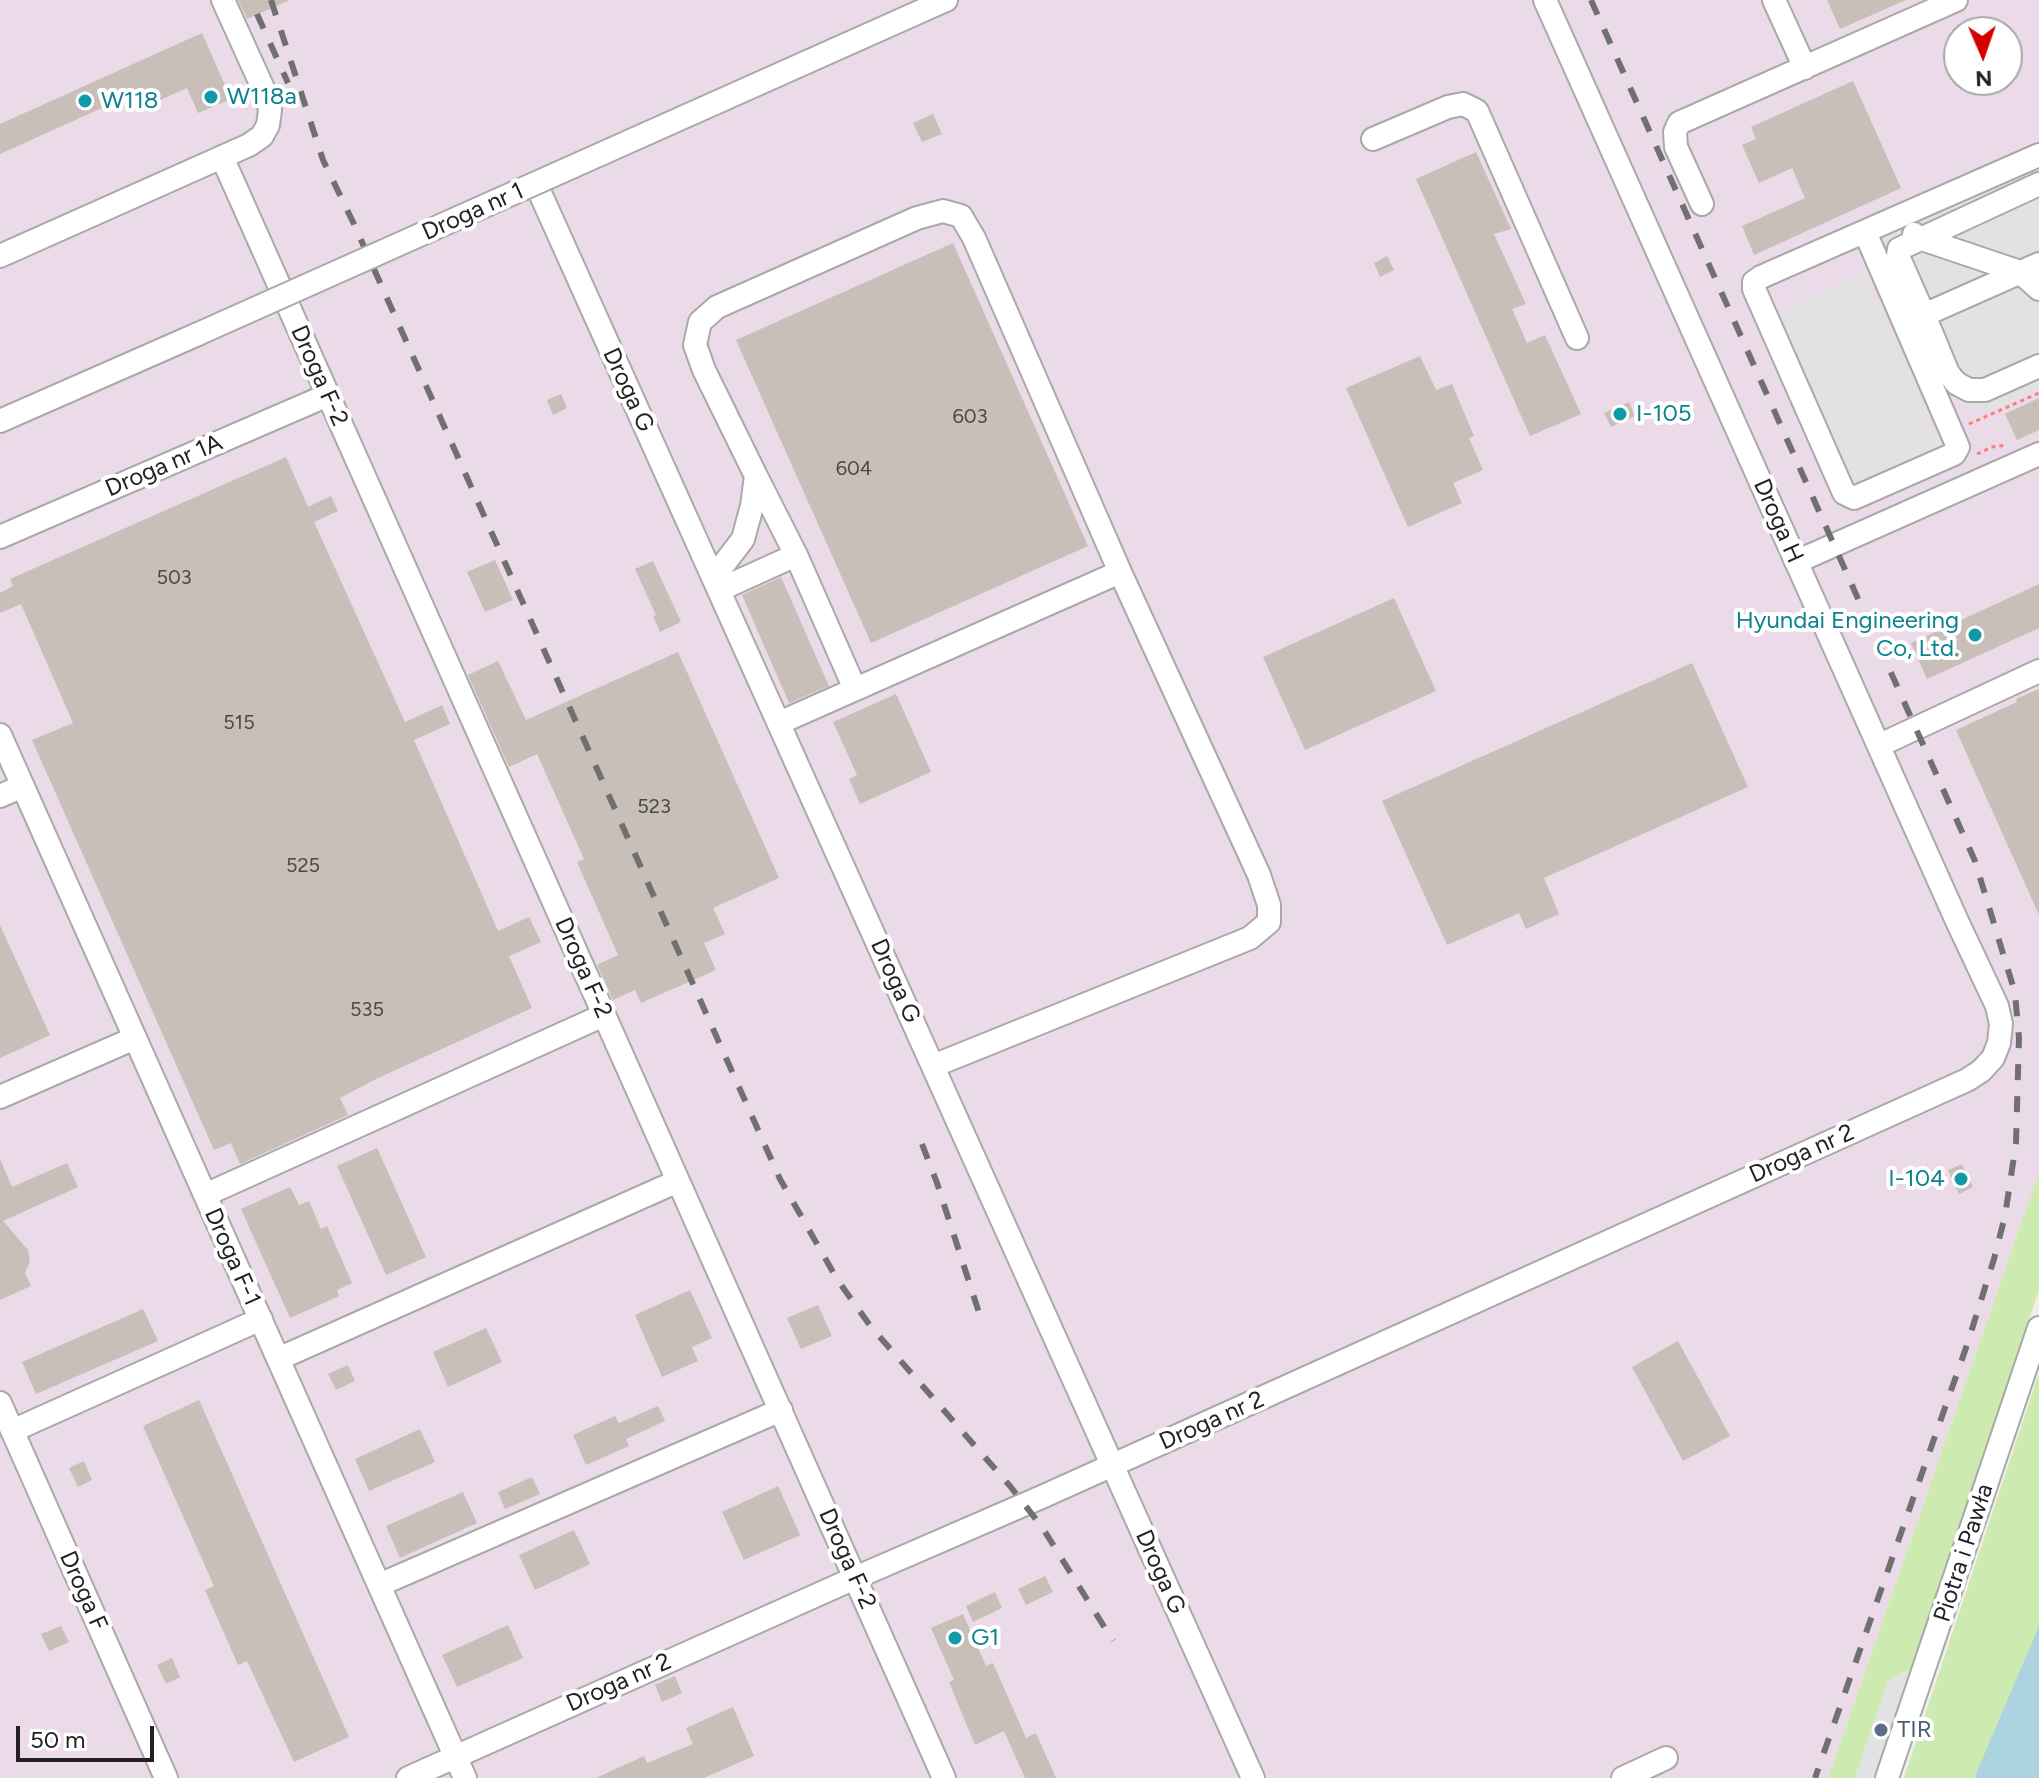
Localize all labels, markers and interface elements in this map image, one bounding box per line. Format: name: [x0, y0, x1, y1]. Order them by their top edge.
north arrow: [1943, 16, 2023, 96]
text: N: [1975, 65, 1993, 92]
place label: W118a: [227, 83, 297, 111]
place label: W118: [101, 87, 159, 115]
marker: W118a: [202, 88, 220, 106]
marker: W118: [76, 92, 94, 110]
street label: Droga nr 1: [418, 177, 528, 247]
street label: Droga F-2: [284, 321, 354, 431]
street label: Droga G: [596, 344, 660, 436]
place label: I-105: [1636, 400, 1692, 428]
house number: 603: [952, 405, 988, 429]
marker: I-105: [1611, 405, 1629, 423]
street label: Droga nr 1A: [101, 428, 227, 504]
house number: 604: [836, 457, 872, 481]
street label: Droga H: [1747, 475, 1809, 567]
house number: 503: [156, 566, 192, 590]
place label: Hyundai Engineering Co, Ltd.: [1736, 607, 1959, 663]
marker: Hyundai Engineering Co, Ltd.: [1966, 626, 1984, 644]
house number: 515: [223, 711, 255, 735]
house number: 523: [637, 795, 671, 819]
house number: 525: [286, 854, 320, 878]
street label: Droga F-2: [548, 913, 618, 1023]
street label: Droga G: [864, 934, 926, 1028]
house number: 535: [350, 998, 384, 1022]
street label: Droga nr 2: [1745, 1118, 1859, 1190]
place label: I-104: [1888, 1165, 1945, 1193]
marker: I-104: [1952, 1170, 1970, 1188]
street label: Droga F-1: [198, 1204, 266, 1310]
street label: Droga nr 2: [1155, 1385, 1269, 1457]
street label: Piotra i Pawła: [1928, 1480, 2000, 1626]
street label: Droga F-2: [812, 1504, 882, 1614]
street label: Droga G: [1129, 1525, 1191, 1619]
street label: Droga F: [53, 1547, 113, 1635]
place label: G1: [971, 1624, 999, 1652]
marker: G1: [946, 1629, 964, 1647]
street label: Droga nr 2: [562, 1647, 676, 1719]
scale bar: [20, 1710, 158, 1760]
place label: TIR: [1897, 1716, 1932, 1744]
marker: TIR: [1872, 1721, 1890, 1739]
text: 50 m: [30, 1725, 86, 1754]

